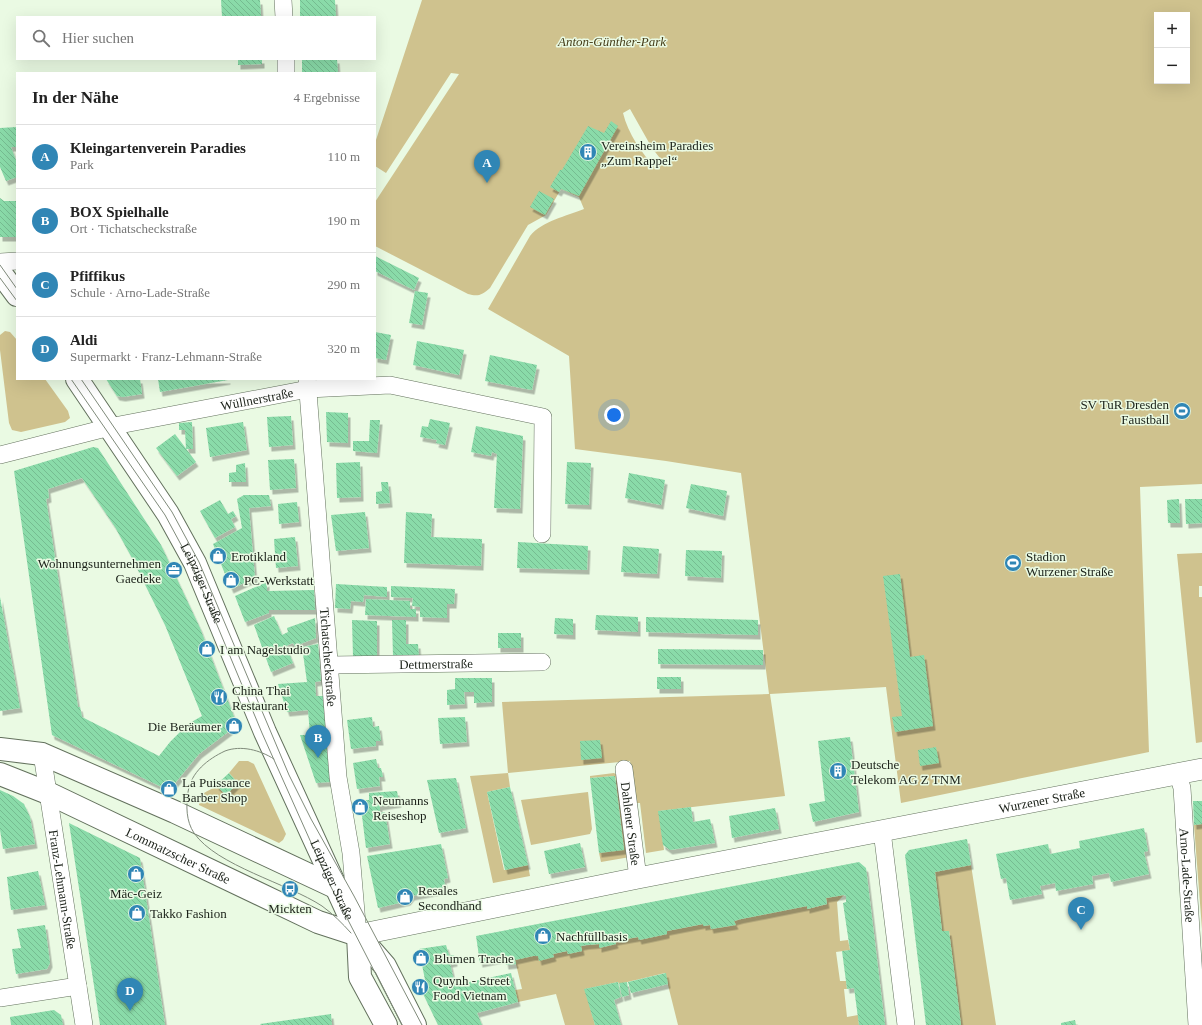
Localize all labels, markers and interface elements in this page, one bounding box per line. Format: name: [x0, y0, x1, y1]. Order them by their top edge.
map controls: [1154, 12, 1190, 84]
button: +: [1154, 12, 1190, 48]
search box: [16, 16, 376, 60]
icon: search: [30, 27, 52, 49]
text: Hier suchen: [62, 30, 134, 46]
park label: Anton-Günther-Park: [557, 34, 666, 49]
button: −: [1154, 48, 1190, 84]
text: In der Nähe: [32, 88, 119, 107]
text: 4 Ergebnisse: [293, 90, 360, 105]
place label: Vereinsheim Paradies „Zum Rappel“: [601, 138, 713, 168]
text: Kleingartenverein Paradies: [70, 140, 246, 156]
building icon: Vereinsheim Paradies „Zum Rappel“: [578, 142, 598, 162]
text: A: [40, 149, 50, 164]
text: 110 m: [328, 149, 360, 164]
pin: A: [474, 150, 500, 183]
text: Park: [70, 157, 94, 172]
text: BOX Spielhalle: [70, 204, 169, 220]
text: B: [41, 213, 49, 228]
text: 190 m: [327, 213, 360, 228]
text: Ort · Tichatscheckstraße: [70, 221, 197, 236]
text: Pfiffikus: [70, 268, 125, 284]
text: C: [40, 277, 50, 292]
text: 290 m: [327, 277, 360, 292]
text: Schule · Arno-Lade-Straße: [70, 285, 210, 300]
text: Aldi: [70, 332, 98, 348]
text: D: [40, 341, 50, 356]
text: 320 m: [327, 341, 360, 356]
text: Supermarkt · Franz-Lehmann-Straße: [70, 349, 262, 364]
street label: Wüllnerstraße: [219, 384, 295, 413]
place label: SV TuR Dresden Faustball: [1080, 397, 1169, 427]
sports icon: SV TuR Dresden Faustball: [1172, 401, 1192, 421]
your location: [604, 405, 624, 425]
street label: Leipziger Straße: [178, 540, 227, 626]
shop icon: Erotikland: [208, 546, 228, 566]
place label: Erotikland: [231, 549, 286, 564]
place label: Stadion Wurzener Straße: [1026, 549, 1113, 579]
sports icon: Stadion Wurzener Straße: [1003, 553, 1023, 573]
place label: Wohnungsunternehmen Gaedeke: [38, 556, 161, 586]
office icon: Wohnungsunternehmen Gaedeke: [164, 560, 184, 580]
shop icon: PC-Werkstatt: [221, 570, 241, 590]
place label: PC-Werkstatt: [244, 573, 314, 588]
street label: Tichatscheckstraße: [317, 607, 340, 707]
shop icon: I am Nagelstudio: [197, 639, 217, 659]
place label: I am Nagelstudio: [220, 642, 310, 657]
street label: Dettmerstraße: [399, 655, 473, 672]
place label: China Thai Restaurant: [232, 683, 290, 713]
restaurant icon: China Thai Restaurant: [209, 687, 229, 707]
shop icon: Die Beräumer: [224, 716, 244, 736]
place label: Die Beräumer: [148, 719, 222, 734]
pin: B: [305, 725, 331, 758]
place label: Deutsche Telekom AG Z TNM: [851, 757, 961, 787]
building icon: Deutsche Telekom AG Z TNM: [828, 761, 848, 781]
place label: La Puissance Barber Shop: [182, 775, 250, 805]
shop icon: La Puissance Barber Shop: [159, 779, 179, 799]
street label: Dahlener Straße: [618, 781, 644, 866]
street label: Wurzener Straße: [998, 784, 1086, 816]
place label: Neumanns Reiseshop: [373, 793, 429, 823]
shop icon: Neumanns Reiseshop: [350, 797, 370, 817]
street label: Lommatzscher Straße: [124, 824, 233, 887]
street label: Arno-Lade-Straße: [1177, 828, 1198, 923]
street label: Franz-Lehmann-Straße: [46, 829, 80, 950]
street label: Leipziger Straße: [308, 837, 358, 922]
shop icon: Mäc-Geiz: [126, 864, 146, 884]
bus stop icon: Mickten: [280, 879, 300, 899]
place label: Resales Secondhand: [418, 883, 482, 913]
place label: Mäc-Geiz: [110, 886, 162, 901]
shop icon: Resales Secondhand: [395, 887, 415, 907]
pin: C: [1068, 897, 1094, 930]
place label: Mickten: [268, 901, 312, 916]
shop icon: Takko Fashion: [127, 903, 147, 923]
place label: Takko Fashion: [150, 906, 227, 921]
shop icon: Nachfüllbasis: [533, 926, 553, 946]
place label: Nachfüllbasis: [556, 929, 627, 944]
shop icon: Blumen Trache: [411, 948, 431, 968]
place label: Blumen Trache: [434, 951, 514, 966]
place label: Quynh - Street Food Vietnam: [433, 973, 510, 1003]
restaurant icon: Quynh - Street Food Vietnam: [410, 977, 430, 997]
pin: D: [117, 978, 143, 1011]

